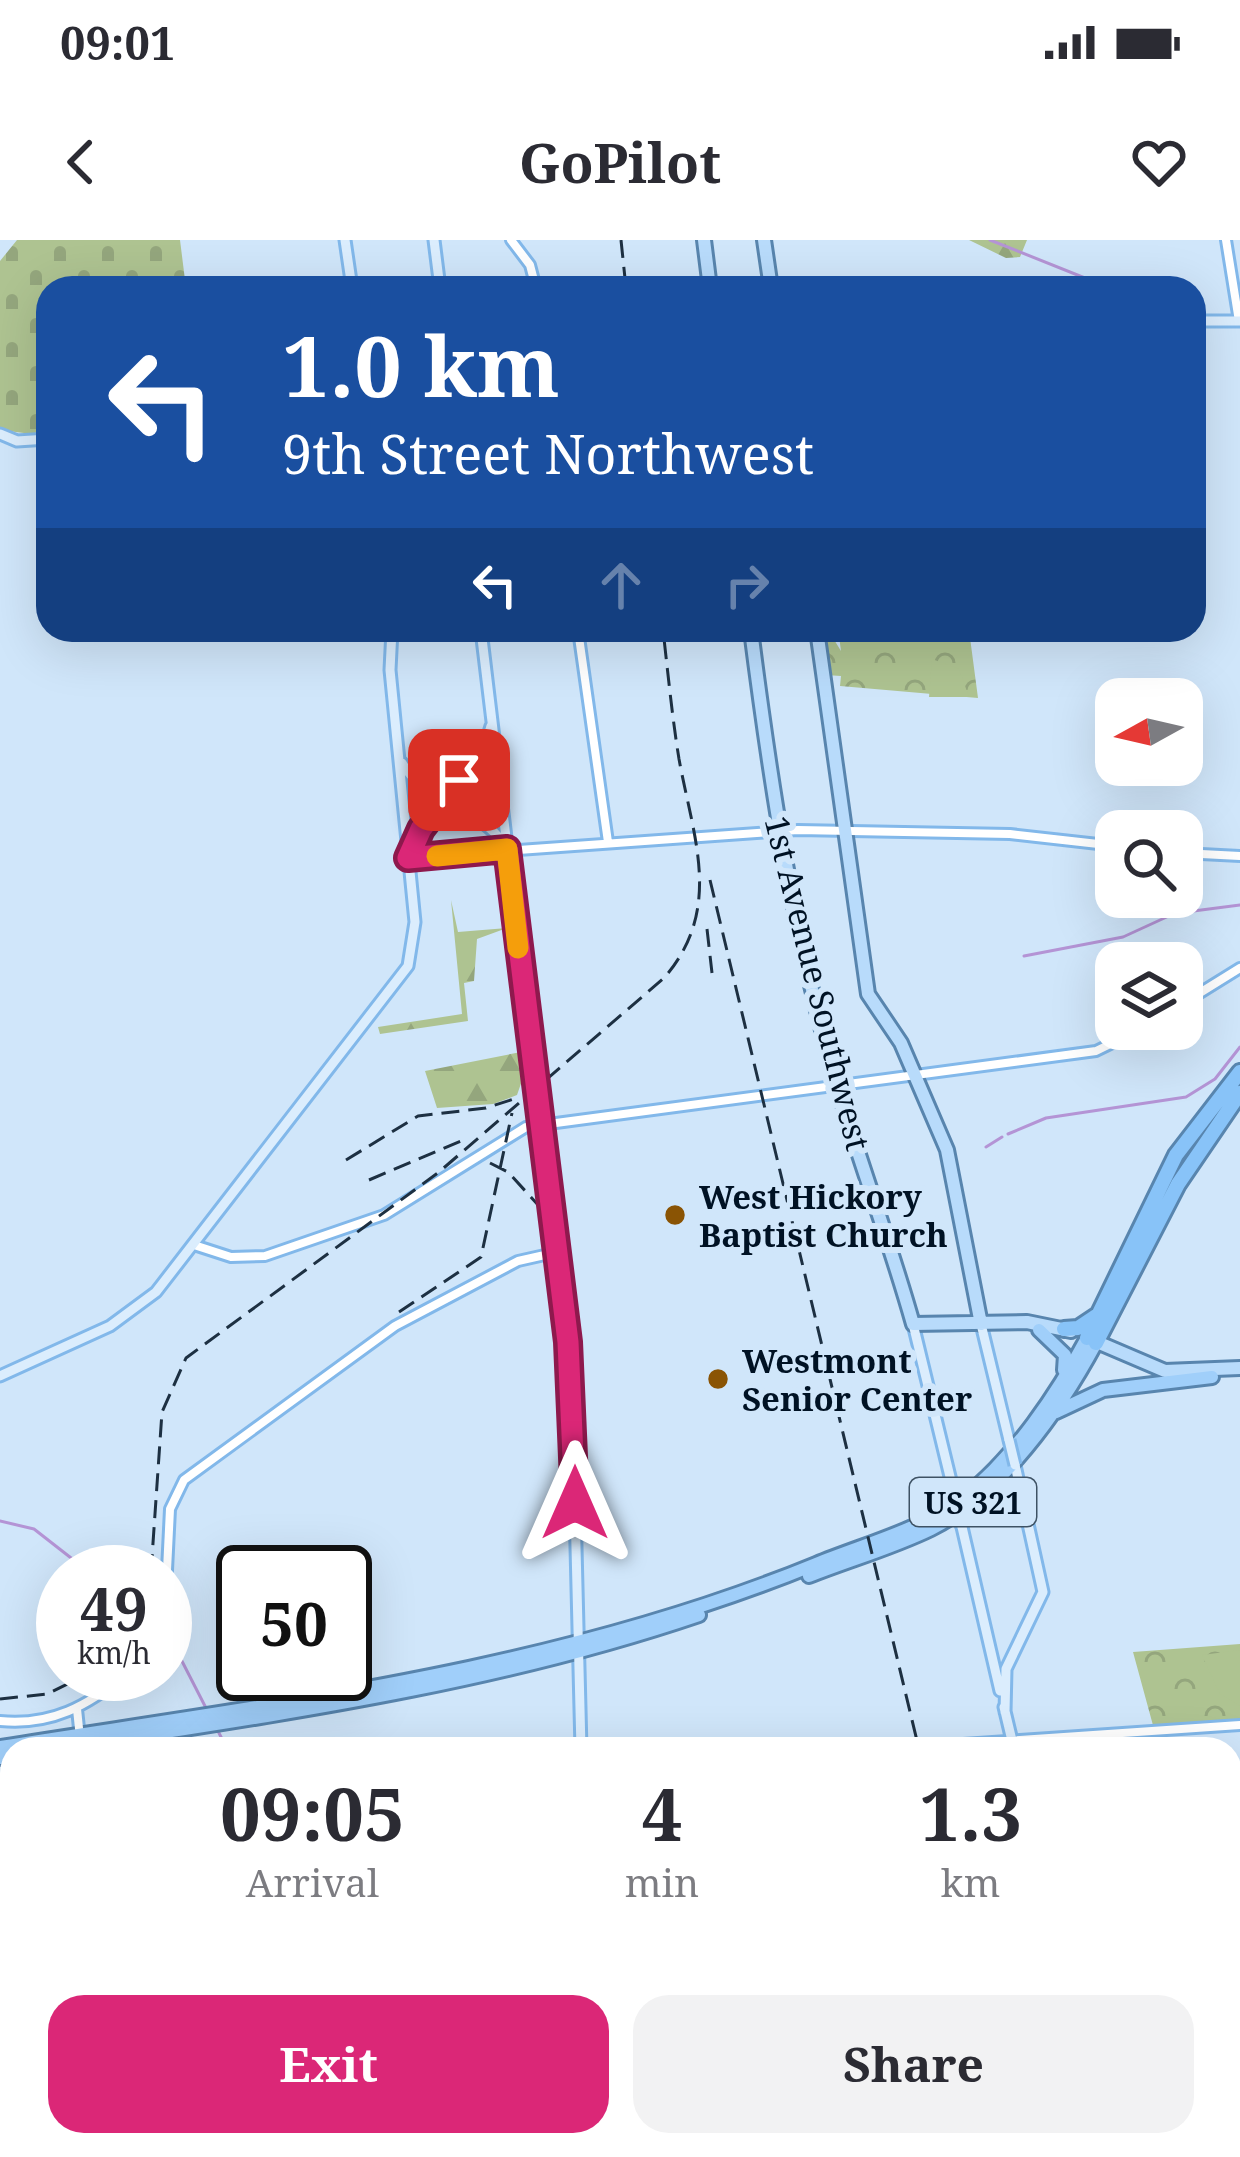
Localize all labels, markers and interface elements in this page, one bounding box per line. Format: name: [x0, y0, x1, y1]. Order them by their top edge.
text: 09:01: [60, 12, 175, 73]
text: GoPilot: [519, 125, 721, 199]
icon: back: [48, 129, 114, 195]
icon: heart: [1126, 129, 1192, 195]
text: 1.0 km: [282, 307, 560, 422]
icon: left: [84, 324, 240, 480]
text: 9th Street Northwest: [282, 416, 814, 490]
icon: left: [462, 552, 528, 618]
icon: ahead: [588, 552, 654, 618]
icon: right: [714, 552, 780, 618]
north arrow: [1095, 678, 1203, 786]
map controls: [1095, 678, 1203, 1050]
pin: [408, 729, 510, 831]
icon: arrive: [426, 747, 492, 813]
button: search: [1095, 810, 1203, 918]
street label: 1st Avenue Southwest: [755, 811, 881, 1155]
button: layers: [1095, 942, 1203, 1050]
place label: West Hickory Baptist Church: [699, 1174, 948, 1257]
marker: West Hickory Baptist Church: [662, 1202, 688, 1228]
place label: Westmont Senior Center: [742, 1338, 972, 1421]
marker: Westmont Senior Center: [705, 1366, 731, 1392]
position arrow: [512, 1440, 638, 1566]
road number: US 321: [910, 1478, 1036, 1526]
speed limit sign: 50: [216, 1545, 372, 1701]
text: 49: [80, 1567, 148, 1649]
text: km/h: [77, 1632, 151, 1673]
text: 09:05: [220, 1764, 405, 1862]
text: 4: [642, 1764, 682, 1862]
text: 1.3: [919, 1764, 1022, 1862]
text: Arrival: [246, 1855, 379, 1908]
text: min: [625, 1855, 699, 1908]
text: km: [941, 1855, 1000, 1908]
button: Exit: [48, 1995, 609, 2133]
button: Share: [633, 1995, 1194, 2133]

